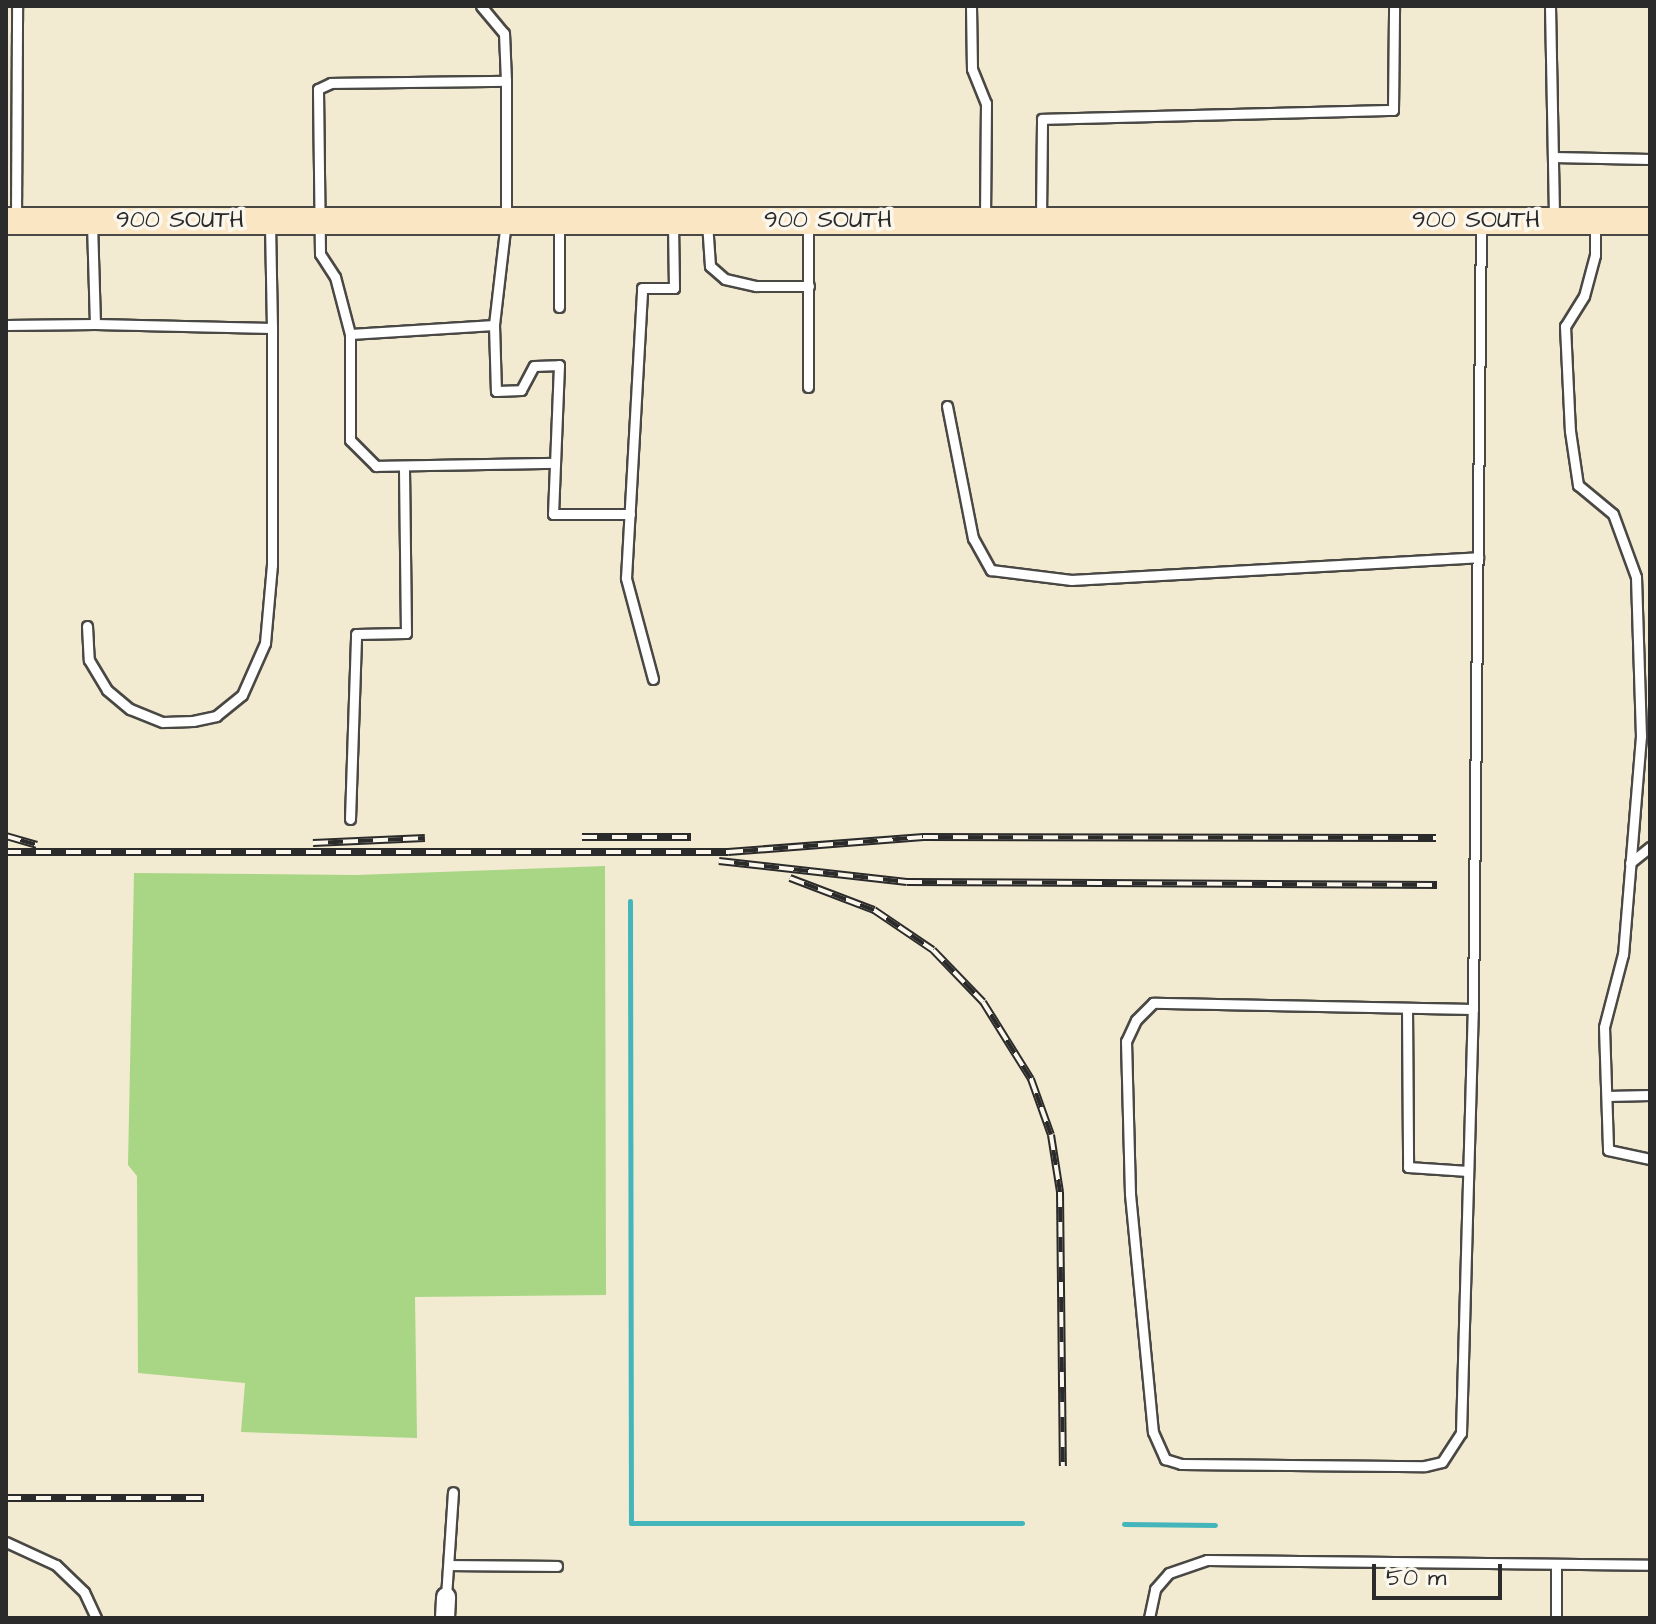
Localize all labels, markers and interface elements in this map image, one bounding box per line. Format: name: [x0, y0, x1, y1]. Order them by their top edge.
street label: 900 SOUTH: [116, 207, 244, 235]
street label: 900 SOUTH: [764, 207, 892, 235]
street label: 900 SOUTH: [1412, 207, 1540, 235]
scale bar: [1376, 1548, 1506, 1598]
text: 50 m: [1386, 1561, 1446, 1595]

